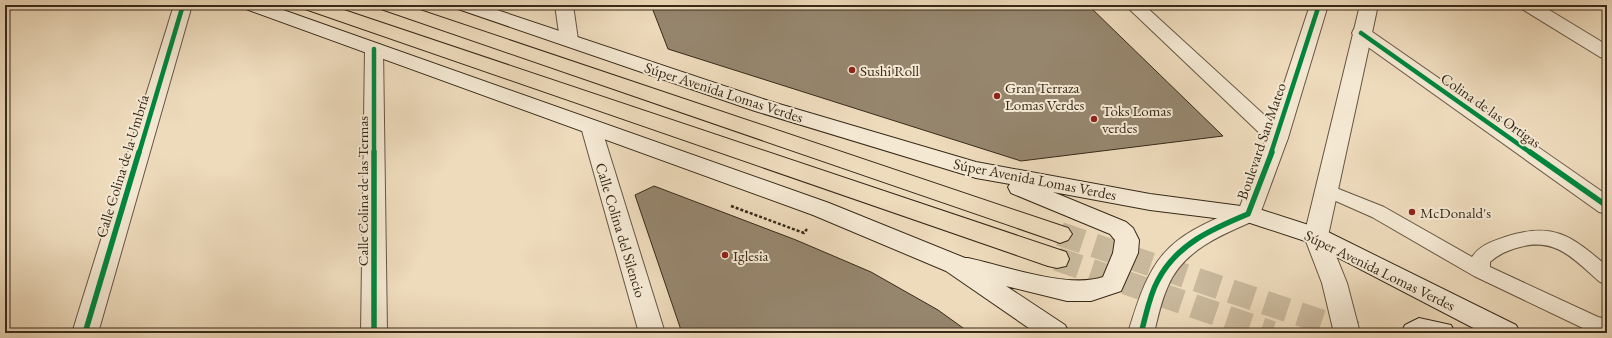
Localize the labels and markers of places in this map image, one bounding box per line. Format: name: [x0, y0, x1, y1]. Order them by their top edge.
place label: Sushi Roll: [860, 61, 920, 80]
marker: Sushi Roll: [847, 65, 857, 75]
place label: Gran Terraza Lomas Verdes: [1005, 78, 1085, 114]
marker: Gran Terraza Lomas Verdes: [992, 91, 1002, 101]
place label: Toks Lomas verdes: [1102, 101, 1171, 137]
marker: Toks Lomas verdes: [1089, 114, 1099, 124]
place label: McDonald's: [1420, 203, 1491, 222]
marker: McDonald's: [1407, 207, 1417, 217]
place label: Iglesia: [733, 246, 769, 265]
marker: Iglesia: [720, 250, 730, 260]

